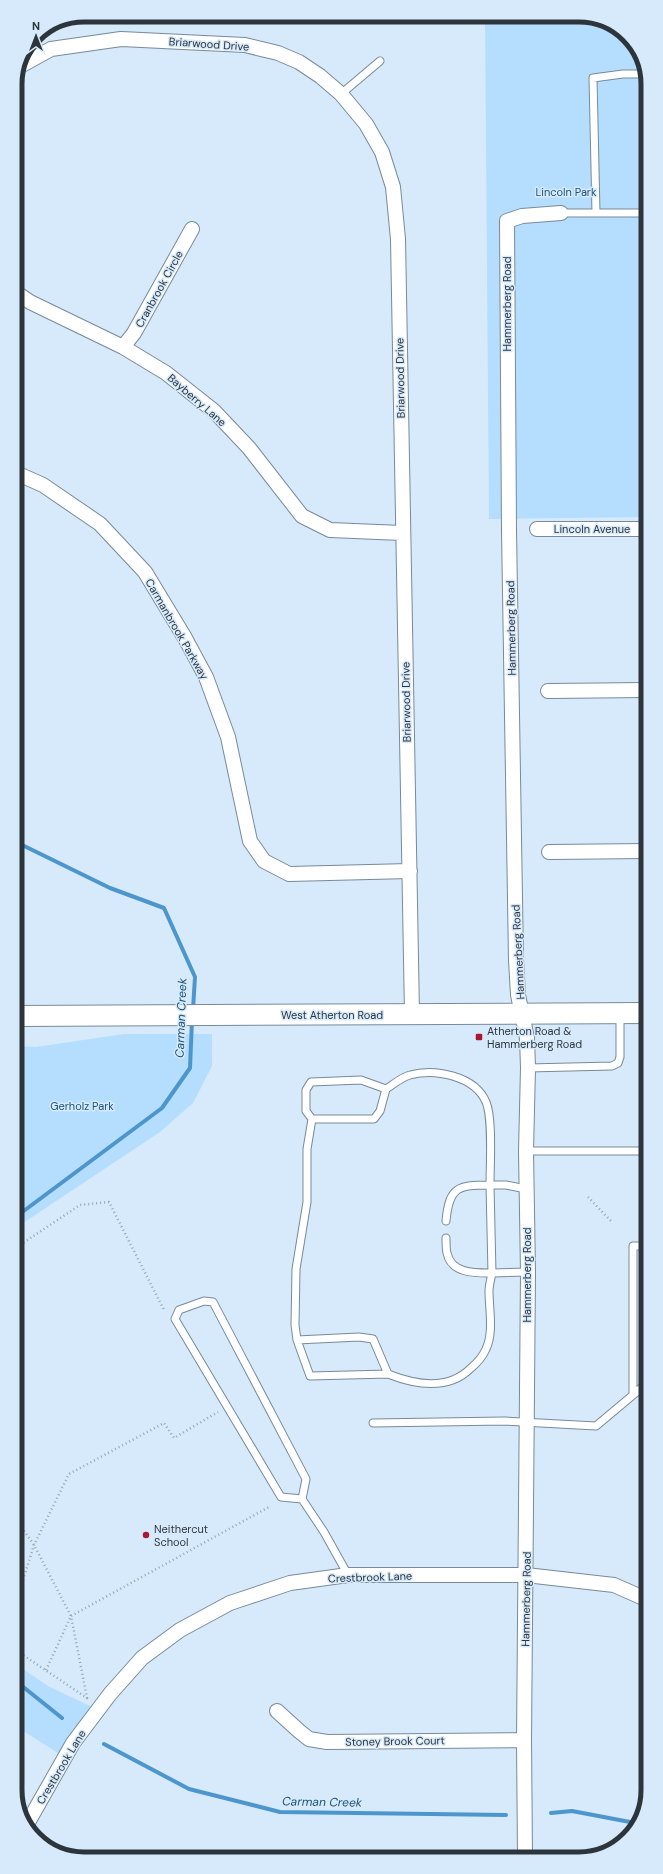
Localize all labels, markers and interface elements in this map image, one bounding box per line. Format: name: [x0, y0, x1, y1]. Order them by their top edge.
north arrow: [16, 16, 56, 56]
text: N: [32, 19, 40, 33]
street label: Briarwood Drive: [168, 34, 250, 54]
park label: Lincoln Park: [536, 185, 597, 199]
street label: Cranbrook Circle: [132, 248, 186, 330]
street label: Hammerberg Road: [500, 256, 514, 352]
street label: Briarwood Drive: [392, 338, 408, 418]
street label: Bayberry Lane: [165, 371, 229, 429]
street label: Lincoln Avenue: [554, 522, 630, 536]
street label: Carmanbrook Parkway: [142, 576, 212, 682]
street label: Hammerberg Road: [503, 580, 519, 676]
street label: Briarwood Drive: [398, 662, 414, 742]
street label: Hammerberg Road: [509, 904, 527, 1000]
water label: Carman Creek: [172, 977, 190, 1058]
street label: West Atherton Road: [281, 1008, 383, 1022]
place label: Atherton Road & Hammerberg Road: [487, 1024, 582, 1051]
marker: Atherton Road & Hammerberg Road: [474, 1032, 484, 1042]
park label: Gerholz Park: [50, 1099, 114, 1113]
street label: Hammerberg Road: [520, 1227, 534, 1323]
place label: Neithercut School: [154, 1522, 208, 1549]
marker: Neithercut School: [141, 1530, 151, 1540]
street label: Hammerberg Road: [518, 1551, 534, 1647]
street label: Crestbrook Lane: [328, 1569, 412, 1585]
street label: Crestbrook Lane: [33, 1727, 89, 1807]
street label: Stoney Brook Court: [345, 1733, 445, 1749]
water label: Carman Creek: [282, 1793, 363, 1811]

